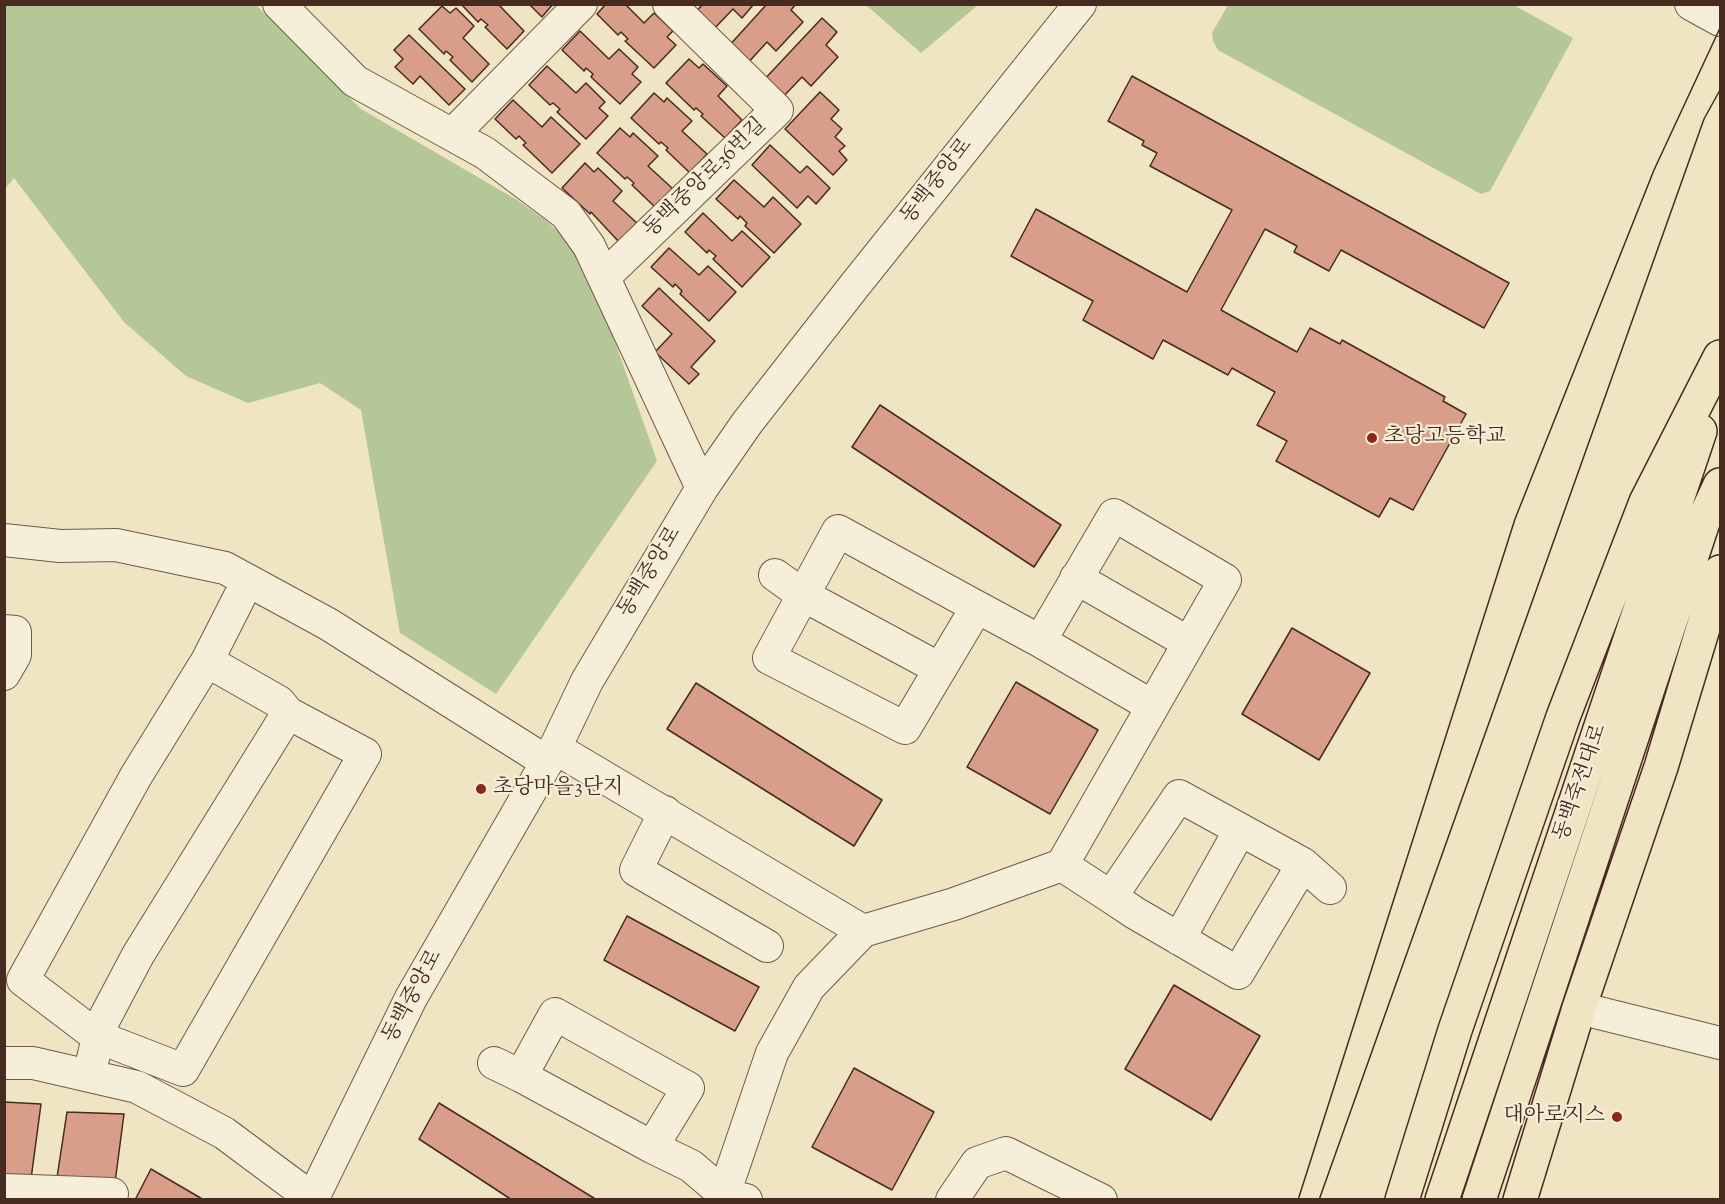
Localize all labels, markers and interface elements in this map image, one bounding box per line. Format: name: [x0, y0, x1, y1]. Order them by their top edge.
street label: 동백중앙로36번길: [639, 114, 773, 244]
street label: 동백중앙로: [897, 134, 979, 230]
place label: 초당고등학교: [1384, 425, 1506, 451]
marker: 초당고등학교: [1365, 431, 1379, 445]
street label: 동백중앙로: [614, 523, 688, 623]
street label: 동백죽전대로: [1550, 721, 1614, 845]
place label: 초당마을3단지: [493, 776, 623, 802]
marker: 초당마을3단지: [474, 782, 488, 796]
street label: 동백중앙로: [379, 946, 449, 1048]
place label: 대아로지스: [1504, 1104, 1605, 1130]
marker: 대아로지스: [1610, 1110, 1624, 1124]

